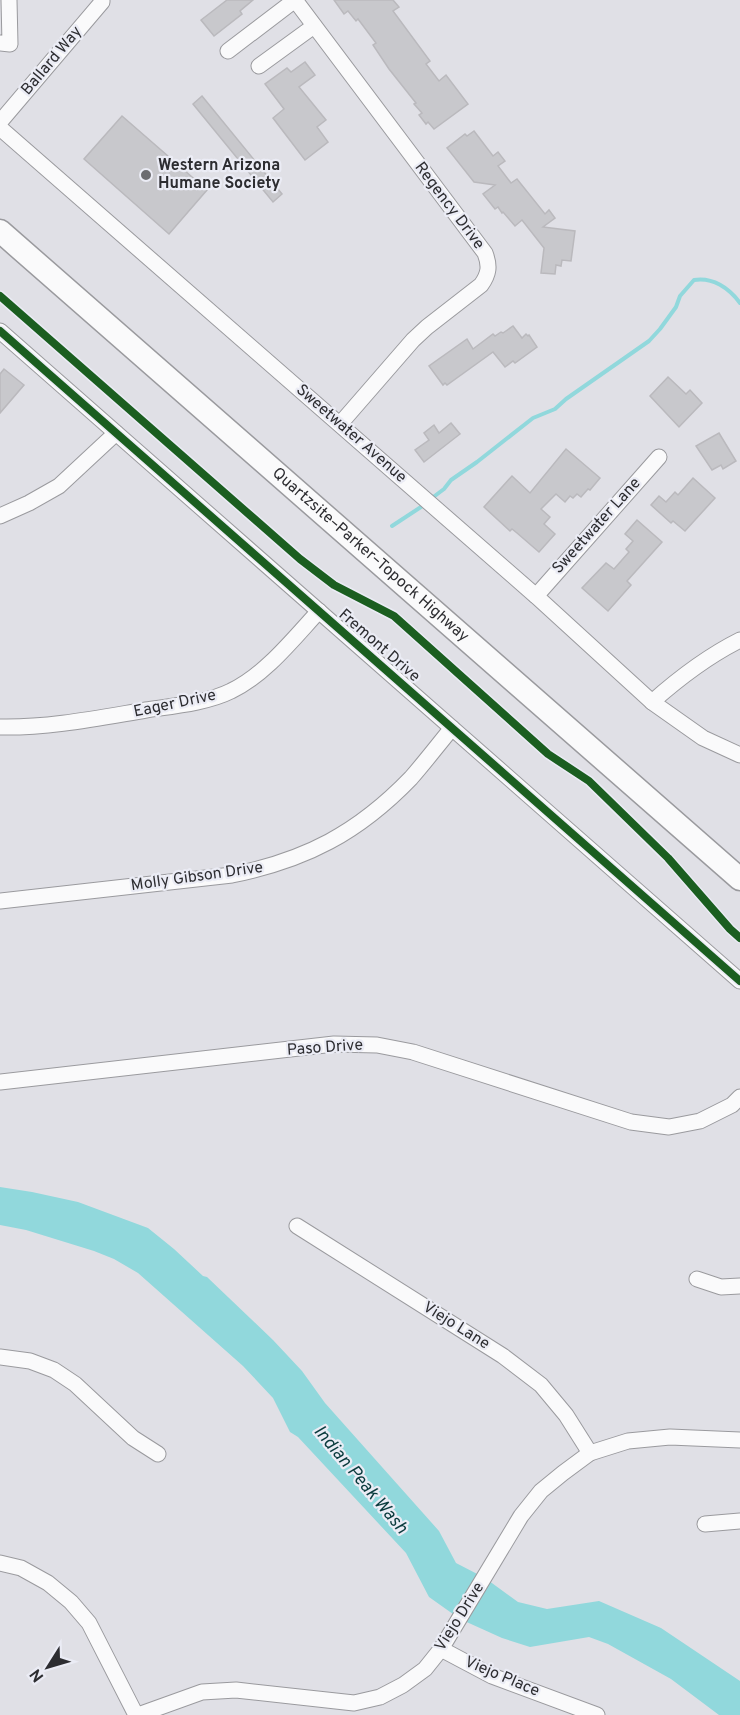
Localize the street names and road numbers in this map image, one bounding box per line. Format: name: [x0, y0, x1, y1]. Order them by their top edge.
street label: Ballard Way: [17, 22, 87, 100]
street label: Regency Drive: [410, 158, 488, 254]
street label: Sweetwater Avenue: [291, 380, 411, 488]
street label: Quartzsite–Parker–Topock Highway: [267, 463, 473, 647]
street label: Sweetwater Lane: [548, 474, 646, 578]
street label: Fremont Drive: [334, 605, 424, 687]
street label: Eager Drive: [132, 686, 218, 722]
street label: Molly Gibson Drive: [130, 858, 264, 896]
street label: Paso Drive: [286, 1035, 364, 1061]
street label: Viejo Lane: [419, 1298, 493, 1354]
street label: Viejo Drive: [431, 1579, 489, 1655]
street label: Viejo Place: [461, 1652, 543, 1702]

